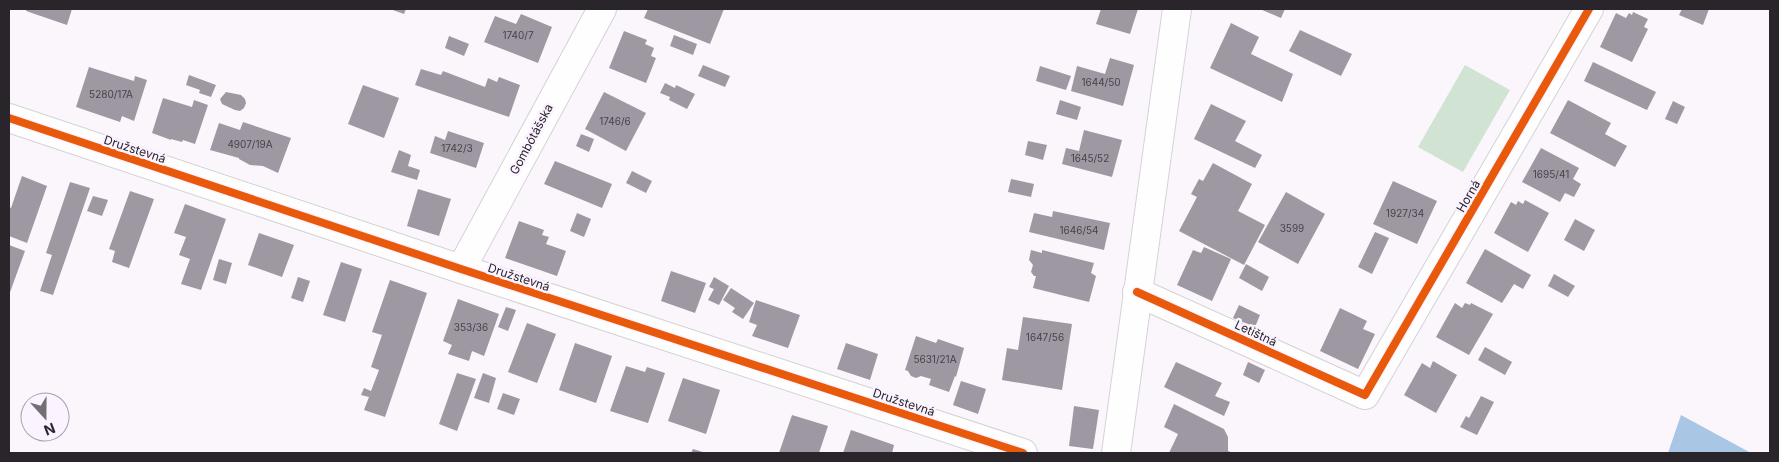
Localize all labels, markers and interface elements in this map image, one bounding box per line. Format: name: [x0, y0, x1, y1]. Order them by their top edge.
house number: 1740/7: [502, 29, 534, 41]
house number: 1644/50: [1081, 76, 1121, 88]
house number: 5280/17A: [89, 88, 133, 100]
street label: Gombótášska: [506, 101, 556, 177]
house number: 1746/6: [599, 115, 631, 127]
street label: Družstevná: [102, 132, 168, 166]
house number: 4907/19A: [227, 138, 273, 150]
house number: 1742/3: [441, 142, 473, 154]
house number: 1645/52: [1071, 152, 1109, 164]
house number: 1695/41: [1533, 168, 1569, 180]
street label: Horná: [1453, 177, 1483, 215]
house number: 1927/34: [1386, 207, 1424, 219]
house number: 3599: [1280, 222, 1304, 234]
house number: 1646/54: [1059, 224, 1099, 236]
street label: Družstevná: [486, 260, 552, 294]
street label: Letištná: [1233, 317, 1279, 349]
house number: 353/36: [454, 321, 488, 333]
house number: 1647/56: [1026, 331, 1064, 343]
house number: 5631/21A: [913, 353, 957, 365]
street label: Družstevná: [871, 385, 937, 419]
north arrow: [20, 392, 70, 442]
text: N: [42, 420, 58, 439]

